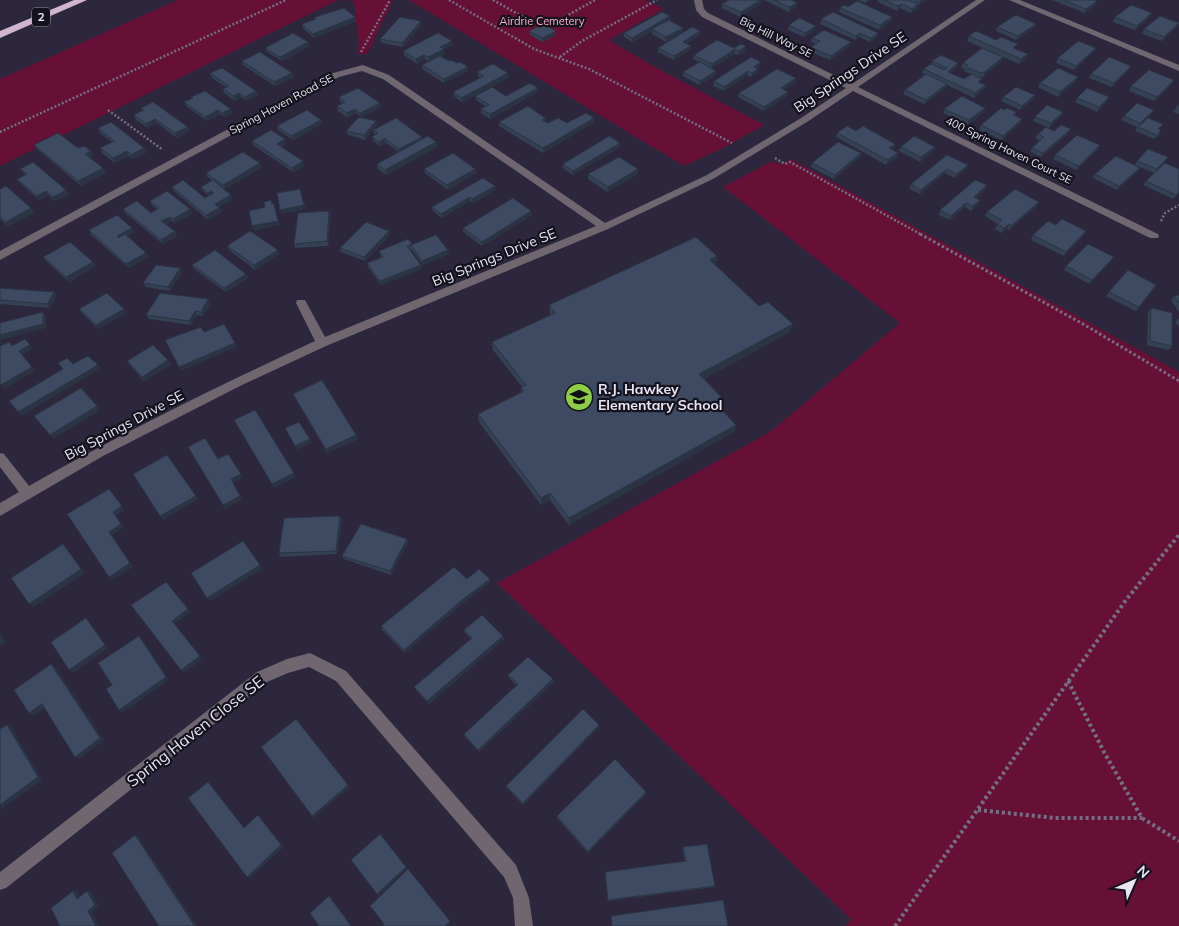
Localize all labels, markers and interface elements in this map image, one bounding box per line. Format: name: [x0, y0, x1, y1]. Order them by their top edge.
road number: 2: [32, 8, 50, 26]
street label: Big Hill Way SE: [737, 13, 815, 61]
park label: Airdrie Cemetery: [499, 14, 585, 28]
street label: Big Springs Drive SE: [790, 28, 910, 116]
street label: Spring Haven Road SE: [227, 71, 335, 137]
street label: 400 Spring Haven Court SE: [944, 113, 1074, 187]
street label: Big Springs Drive SE: [429, 224, 559, 290]
place label: R.J. Hawkey Elementary School: [598, 380, 722, 414]
school or university icon: R.J. Hawkey Elementary School: [564, 382, 594, 412]
street label: Big Springs Drive SE: [61, 386, 187, 464]
street label: Spring Haven Close SE: [122, 671, 268, 791]
north arrow: [1109, 856, 1159, 906]
text: N: [1133, 862, 1153, 882]

